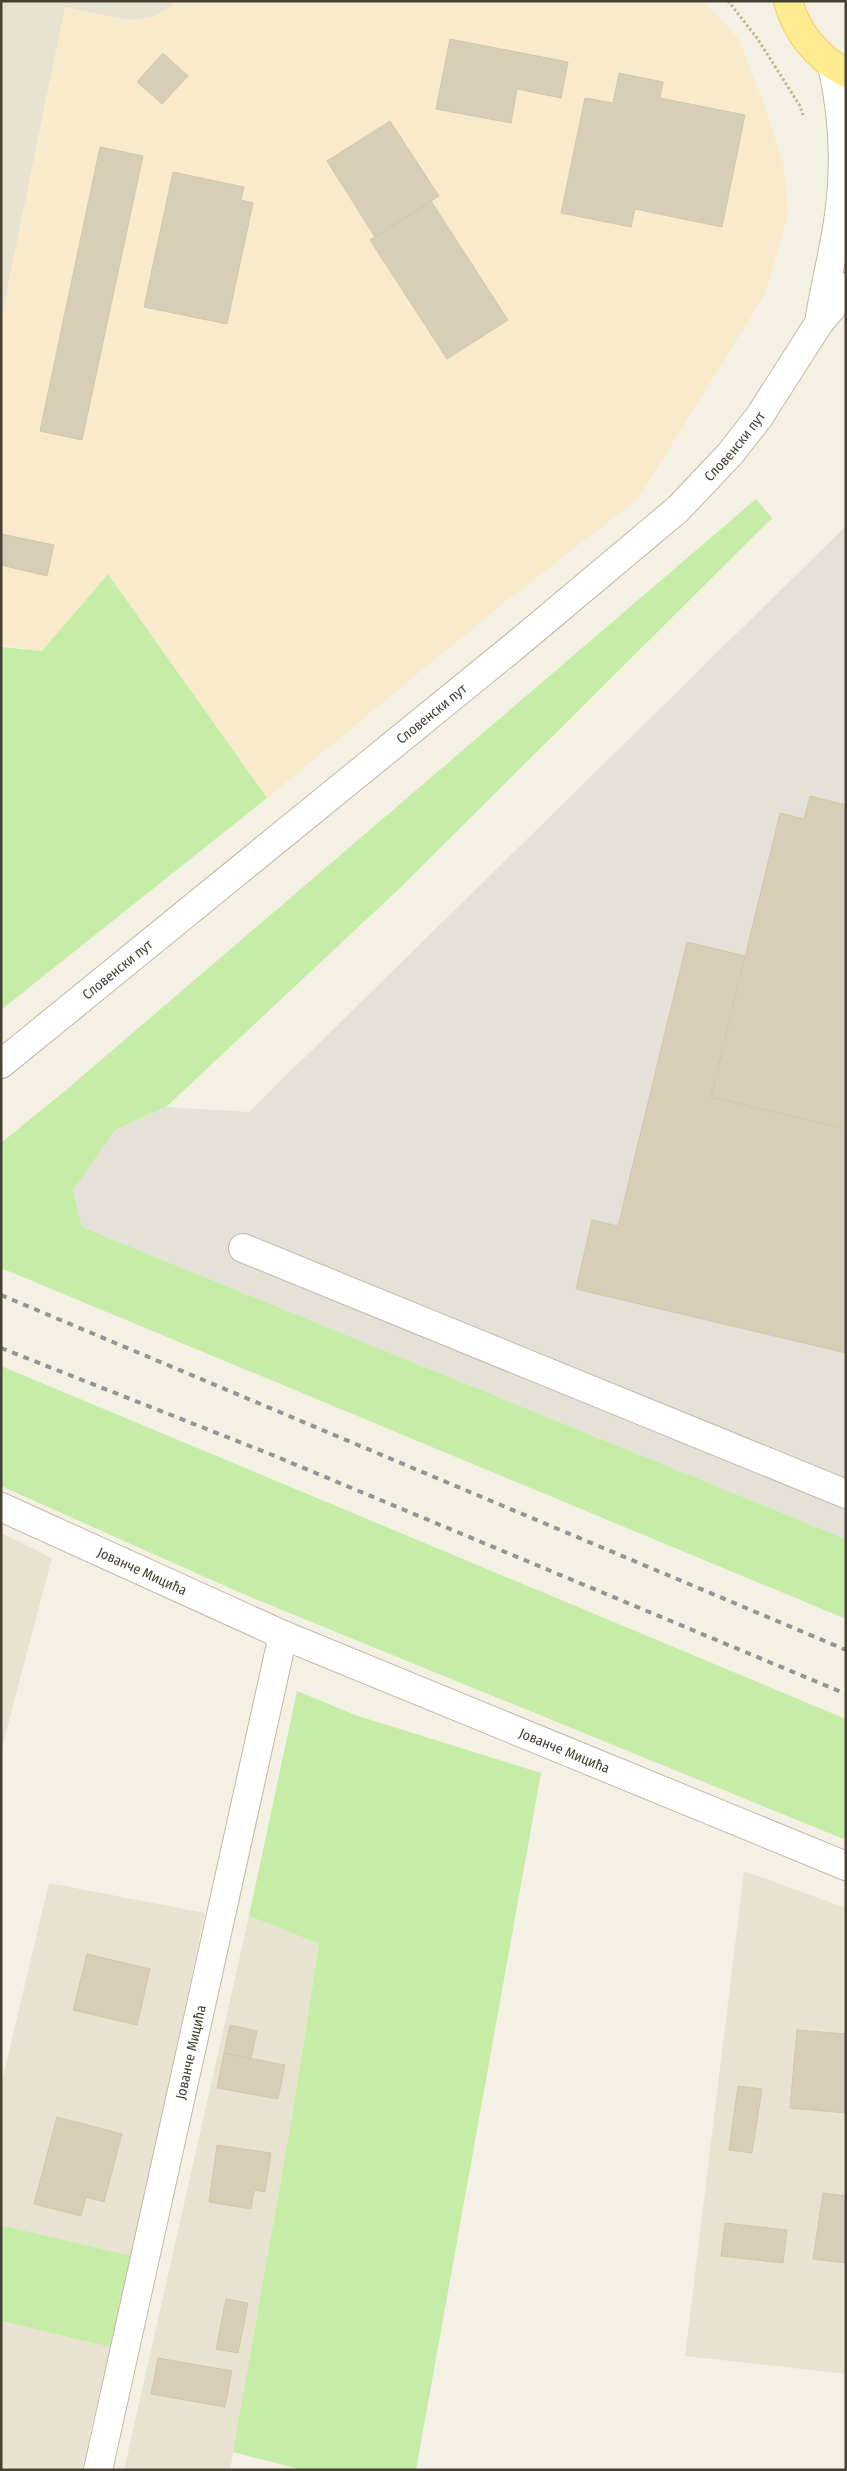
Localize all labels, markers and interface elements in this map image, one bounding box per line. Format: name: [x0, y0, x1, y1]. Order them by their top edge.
street label: Словенски пут: [700, 408, 769, 485]
street label: Словенски пут: [393, 680, 470, 747]
street label: Словенски пут: [79, 935, 156, 1003]
street label: Јованче Мицића: [95, 1543, 190, 1599]
street label: Јованче Мицића: [517, 1724, 612, 1777]
street label: Јованче Мицића: [172, 2003, 209, 2101]

